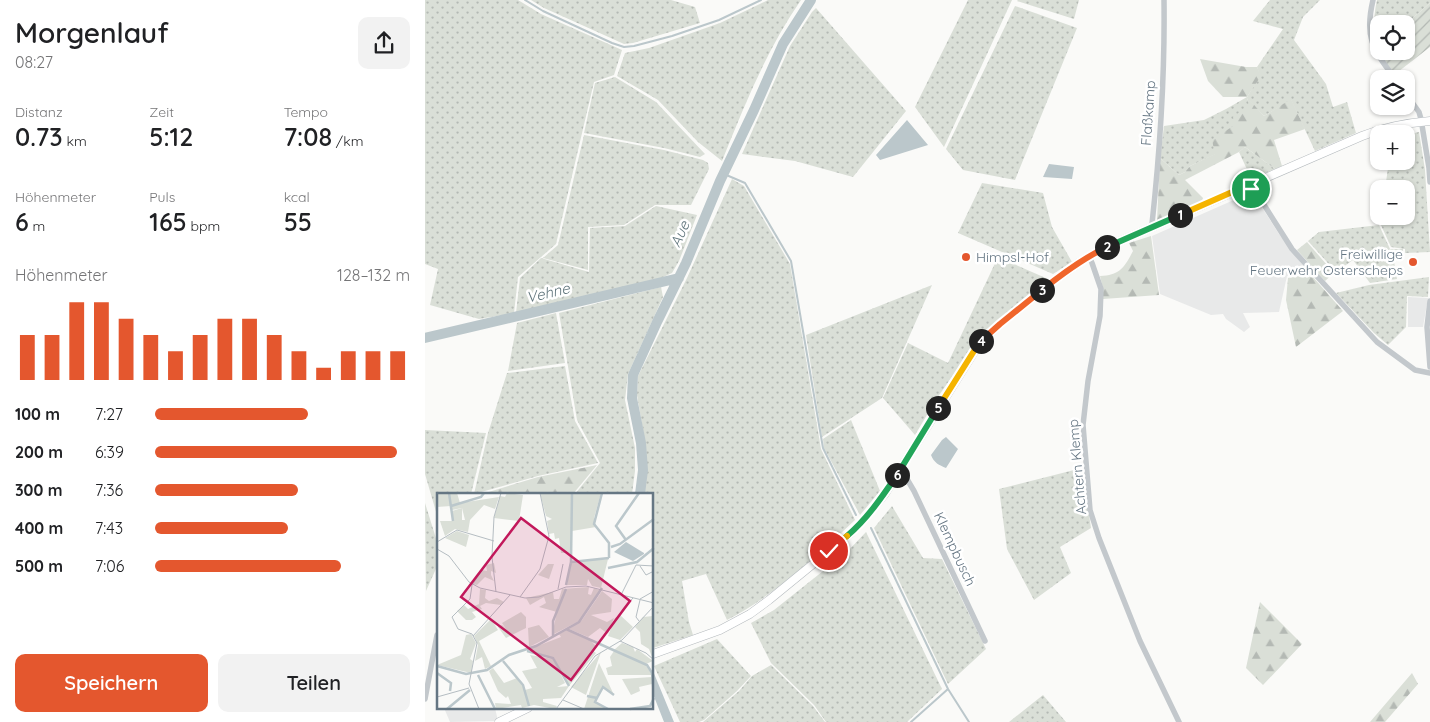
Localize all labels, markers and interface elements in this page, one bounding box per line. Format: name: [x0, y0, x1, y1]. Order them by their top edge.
text: Morgenlauf: [15, 15, 169, 50]
map controls: [1370, 15, 1415, 225]
button: locate: [1370, 15, 1415, 60]
button: share: [358, 17, 410, 69]
text: 08:27: [15, 52, 53, 72]
button: layers: [1370, 70, 1415, 115]
street label: Flaßkamp: [1137, 80, 1159, 146]
text: Distanz: [15, 103, 63, 121]
text: Zeit: [149, 103, 174, 121]
text: Tempo: [284, 103, 328, 121]
text: 0.73: [15, 121, 63, 152]
text: 5:12: [149, 121, 193, 152]
text: 7:08: [284, 121, 332, 152]
button: +: [1370, 125, 1415, 170]
text: km: [63, 132, 87, 150]
text: /km: [332, 132, 363, 150]
pin: [1230, 168, 1272, 210]
icon: arrive: [1237, 175, 1265, 203]
button: −: [1370, 180, 1415, 225]
text: Höhenmeter: [15, 188, 96, 206]
text: Puls: [149, 188, 175, 206]
text: kcal: [284, 188, 310, 206]
pin: 1: [1167, 202, 1193, 228]
text: 6: [15, 206, 29, 237]
text: 165: [149, 206, 187, 237]
text: 55: [284, 206, 312, 237]
text: 1: [1178, 206, 1183, 224]
text: m: [29, 217, 45, 235]
text: bpm: [187, 217, 220, 235]
water label: Aue: [665, 217, 694, 250]
pin: 2: [1095, 234, 1119, 260]
text: 2: [1104, 238, 1111, 256]
place label: Freiwillige Feuerwehr Osterscheps: [1250, 245, 1403, 279]
place label: Himpsl-Hof: [976, 248, 1049, 266]
marker: Himpsl-Hof: [960, 251, 972, 263]
marker: Freiwillige Feuerwehr Osterscheps: [1407, 256, 1419, 268]
text: Höhenmeter: [15, 265, 108, 285]
text: 128–132 m: [337, 265, 410, 285]
water label: Vehne: [524, 278, 572, 307]
pin: 3: [1029, 278, 1055, 302]
text: 3: [1039, 281, 1046, 299]
pin: 4: [969, 328, 993, 354]
text: 4: [977, 332, 986, 350]
pin: 5: [925, 396, 951, 420]
text: 5: [934, 399, 943, 417]
text: 100 m: [15, 404, 60, 424]
text: 7:27: [95, 404, 123, 424]
street label: Achtern Klemp: [1064, 418, 1090, 516]
text: 200 m: [15, 442, 63, 462]
text: 6:39: [95, 442, 124, 462]
pin: 6: [885, 462, 909, 488]
text: 6: [894, 466, 901, 484]
text: 300 m: [15, 480, 62, 500]
text: 7:36: [95, 480, 123, 500]
inset map: [437, 493, 654, 710]
street label: Klempbusch: [930, 509, 980, 589]
text: 400 m: [15, 518, 63, 538]
text: 7:43: [95, 518, 123, 538]
pin: [808, 530, 850, 572]
icon: check: [815, 537, 843, 565]
text: 500 m: [15, 556, 63, 576]
text: 7:06: [95, 556, 124, 576]
button: Speichern: [15, 654, 208, 712]
button: Teilen: [218, 654, 410, 712]

